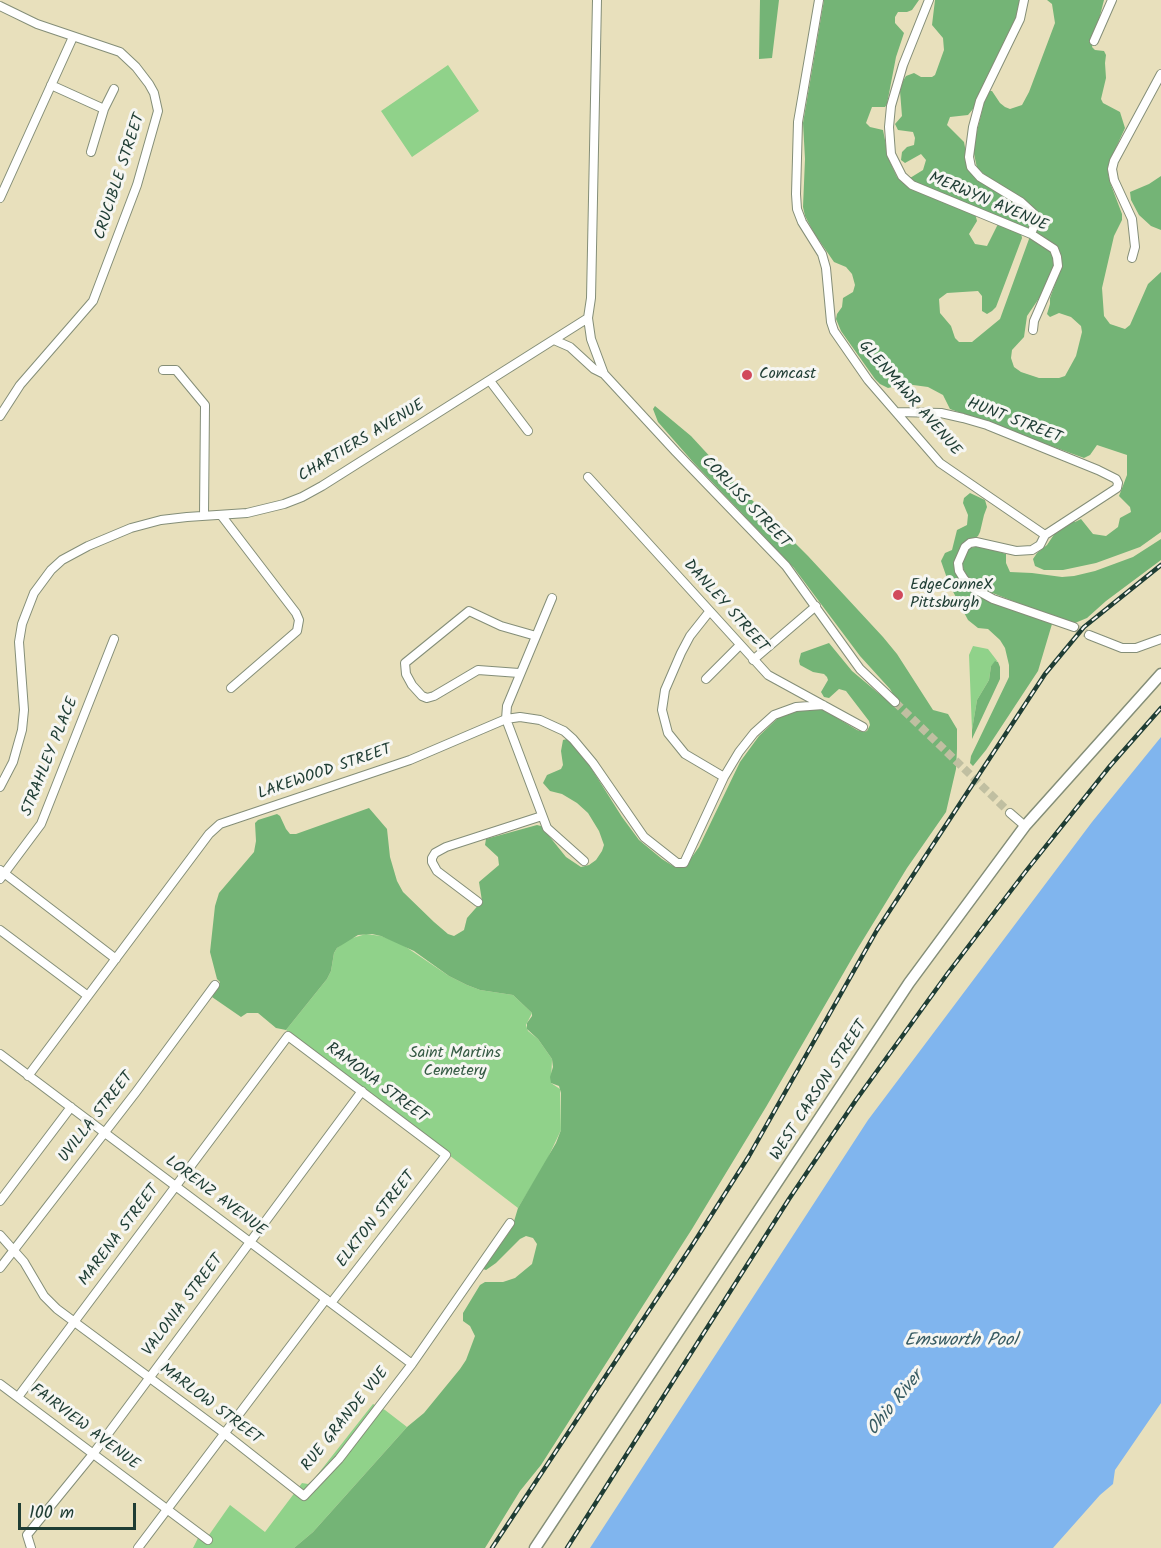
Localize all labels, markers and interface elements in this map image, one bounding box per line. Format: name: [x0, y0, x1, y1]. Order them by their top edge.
street label: CRUCIBLE STREET: [92, 112, 150, 242]
street label: MERWYN AVENUE: [925, 169, 1051, 237]
street label: GLENMAWR AVENUE: [854, 337, 964, 461]
place label: Comcast: [759, 365, 816, 385]
marker: Comcast: [740, 368, 754, 382]
street label: HUNT STREET: [964, 395, 1064, 449]
street label: CHARTIERS AVENUE: [295, 397, 429, 487]
street label: CORLISS STREET: [697, 453, 793, 553]
street label: DANLEY STREET: [678, 557, 772, 657]
place label: EdgeConneX Pittsburgh: [910, 576, 993, 614]
marker: EdgeConneX Pittsburgh: [891, 588, 905, 602]
street label: STRAHLEY PLACE: [18, 695, 84, 819]
street label: LAKEWOOD STREET: [256, 741, 394, 805]
street label: WEST CARSON STREET: [767, 1017, 873, 1165]
street label: RAMONA STREET: [321, 1040, 431, 1128]
park label: Saint Martins Cemetery: [409, 1044, 501, 1082]
street label: UVILLA STREET: [55, 1069, 139, 1167]
street label: LORENZ AVENUE: [161, 1153, 269, 1241]
street label: ELKTON STREET: [333, 1168, 421, 1272]
street label: MARENA STREET: [76, 1182, 164, 1290]
street label: VALONIA STREET: [140, 1251, 228, 1361]
water label: Emsworth Pool: [904, 1331, 1018, 1353]
street label: MARLOW STREET: [155, 1360, 265, 1450]
street label: RUE GRANDE VUE: [298, 1364, 394, 1476]
water label: Ohio River: [863, 1367, 929, 1441]
street label: FAIRVIEW AVENUE: [26, 1381, 142, 1475]
scale bar: [21, 1491, 140, 1529]
text: 100 m: [29, 1499, 74, 1528]

